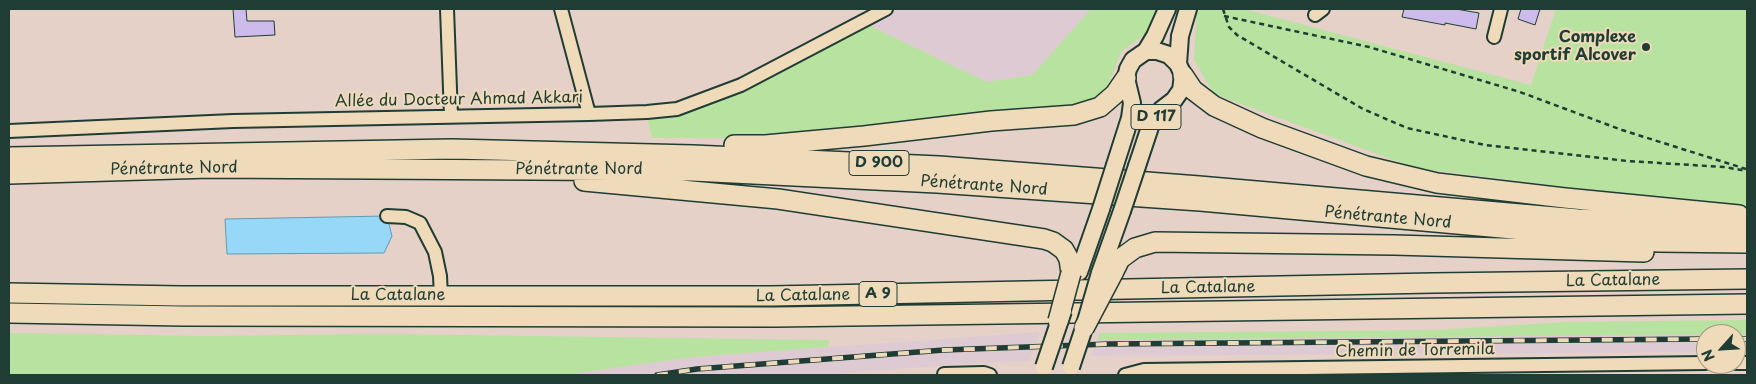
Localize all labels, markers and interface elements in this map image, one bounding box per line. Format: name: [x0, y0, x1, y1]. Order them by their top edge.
place label: Complexe sportif Alcover: [1514, 28, 1636, 66]
marker: Complexe sportif Alcover: [1640, 41, 1652, 53]
street label: Allée du Docteur Ahmad Akkari: [335, 88, 583, 112]
road number: D 117: [1131, 104, 1181, 130]
road number: D 900: [849, 150, 909, 176]
street label: Pénétrante Nord: [110, 158, 238, 180]
street label: Pénétrante Nord: [515, 160, 643, 180]
street label: Pénétrante Nord: [920, 172, 1048, 200]
street label: Pénétrante Nord: [1324, 203, 1452, 233]
street label: La Catalane: [1565, 271, 1661, 291]
street label: La Catalane: [1160, 278, 1256, 298]
road number: A 9: [859, 282, 897, 306]
street label: La Catalane: [351, 286, 445, 306]
street label: La Catalane: [755, 286, 851, 306]
north arrow: [1696, 324, 1746, 374]
street label: Chemin de Torremila: [1335, 340, 1495, 362]
text: N: [1696, 346, 1720, 365]

